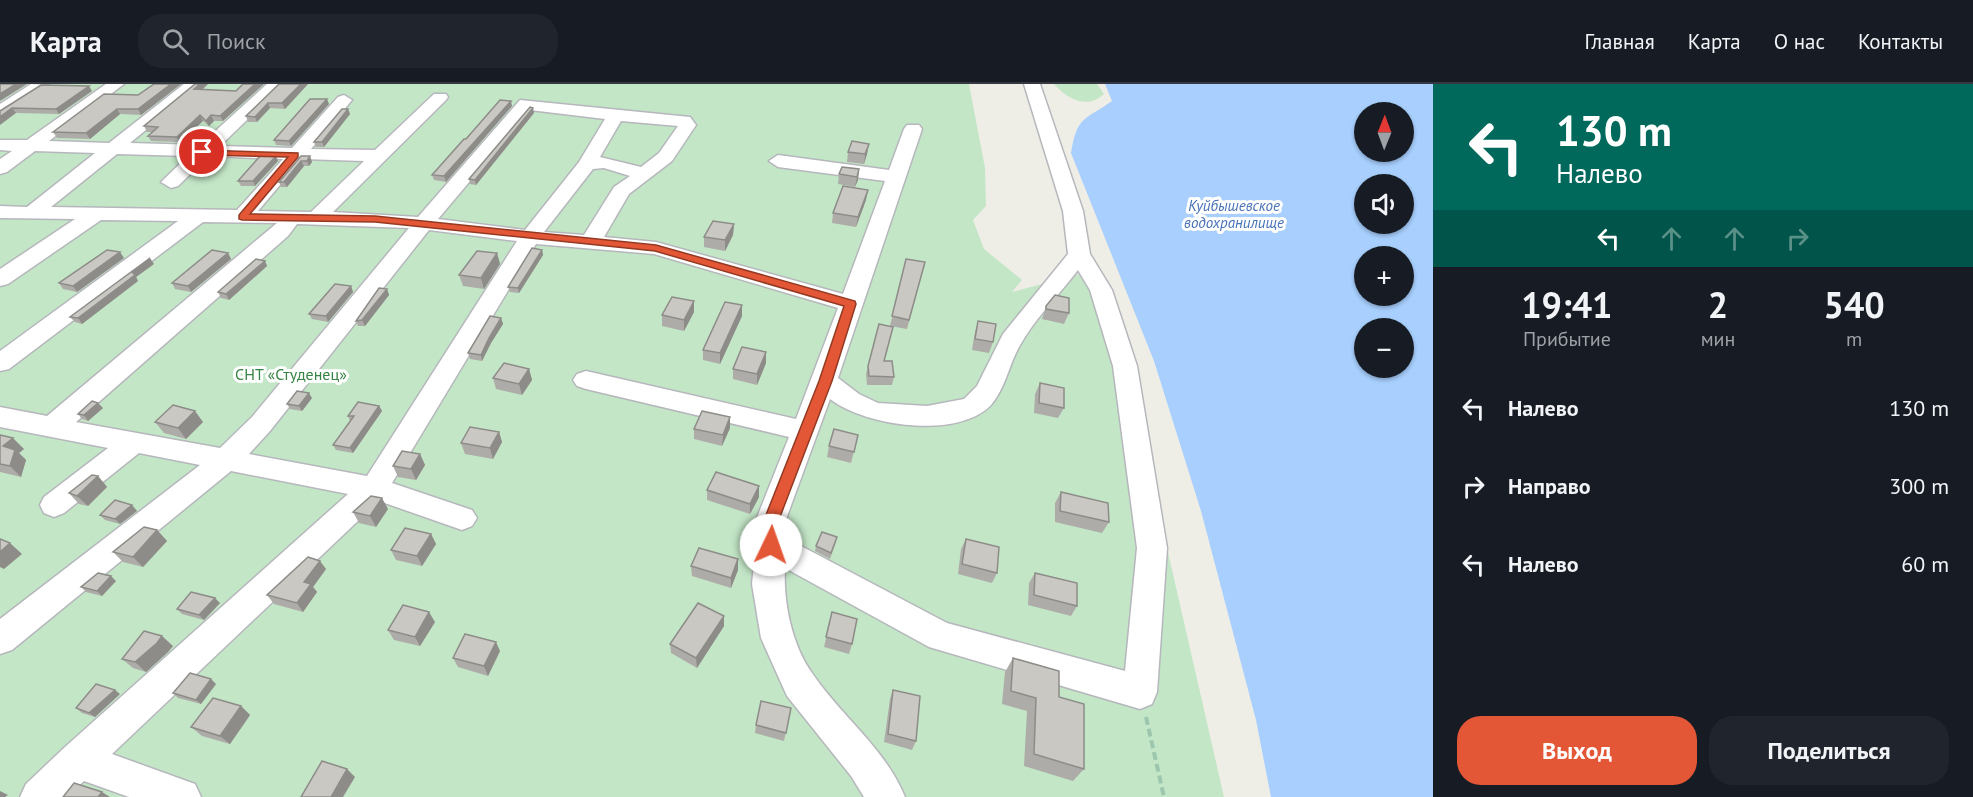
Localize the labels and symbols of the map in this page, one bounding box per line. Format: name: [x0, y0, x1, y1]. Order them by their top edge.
north arrow: [1354, 102, 1414, 162]
pin: [176, 126, 227, 177]
water label: Куйбышевское водохранилище: [1184, 196, 1284, 232]
park label: СНТ «Студенец»: [235, 364, 347, 384]
position arrow: [739, 513, 803, 577]

